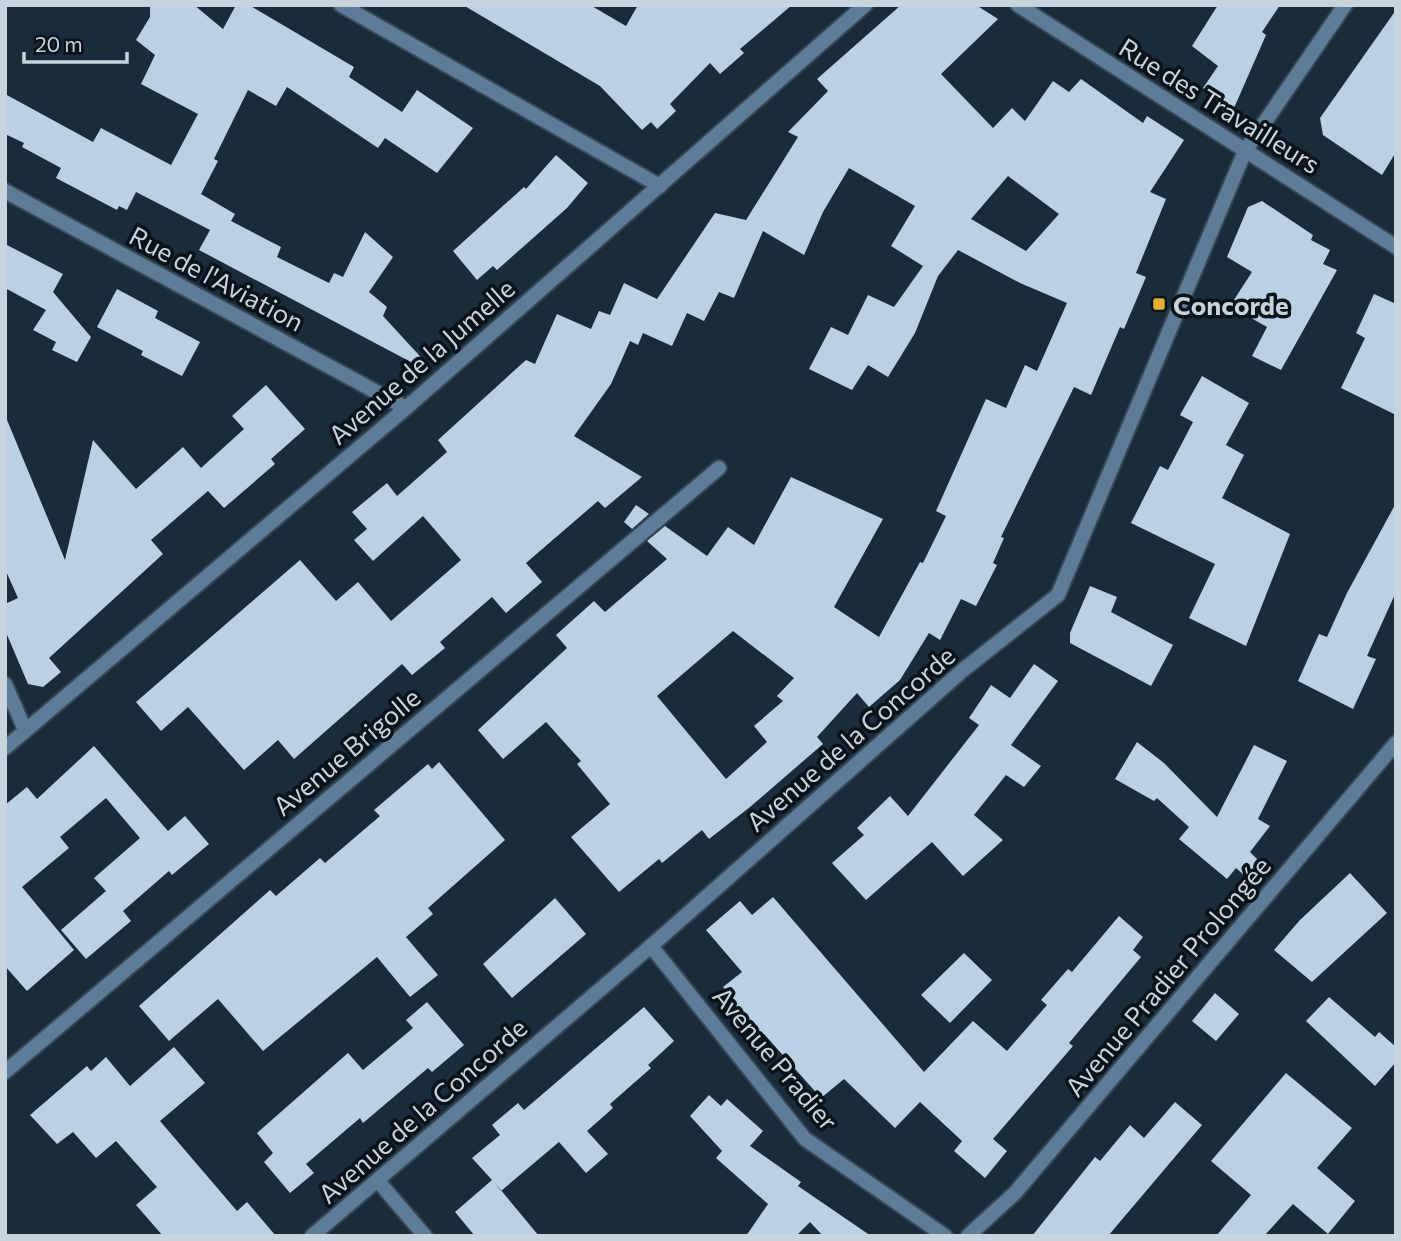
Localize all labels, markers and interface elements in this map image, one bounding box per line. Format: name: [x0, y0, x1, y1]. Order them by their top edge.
scale bar: [24, 21, 128, 65]
text: 20 m: [35, 31, 83, 56]
street label: Rue des Travailleurs: [1114, 31, 1326, 179]
street label: Rue de l'Aviation: [125, 219, 309, 337]
street label: Avenue de la Jumelle: [322, 272, 520, 450]
place label: Concorde: [1173, 289, 1289, 320]
marker: Concorde: [1151, 296, 1167, 312]
street label: Avenue de la Concorde: [740, 639, 960, 837]
street label: Avenue Brigolle: [266, 681, 426, 821]
street label: Avenue Pradier Prolongée: [1058, 850, 1276, 1102]
street label: Avenue Pradier: [707, 980, 845, 1136]
street label: Avenue de la Concorde: [312, 1011, 532, 1209]

